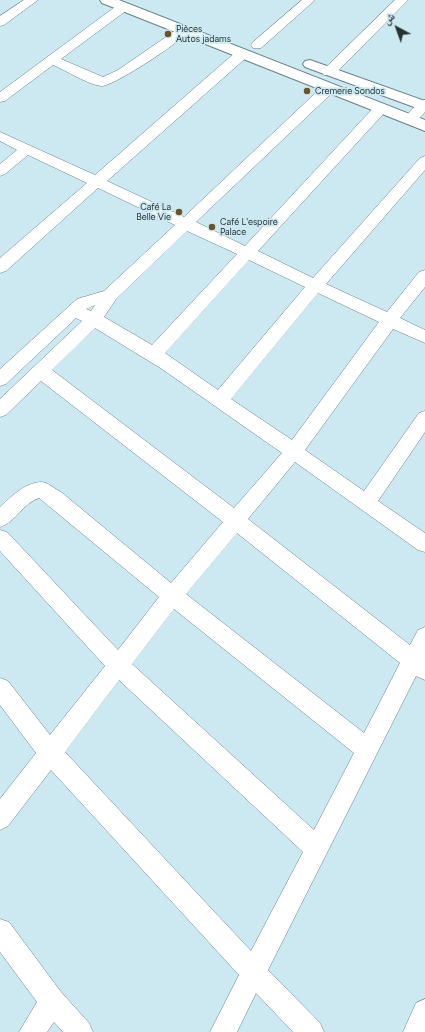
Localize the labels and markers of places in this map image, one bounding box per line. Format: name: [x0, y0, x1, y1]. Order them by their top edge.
place label: Pièces Autos jadams: [176, 24, 231, 45]
marker: Pièces Autos jadams: [163, 29, 173, 39]
marker: Cremerie Sondos: [302, 86, 312, 96]
place label: Cremerie Sondos: [315, 86, 385, 96]
place label: Café La Belle Vie: [136, 202, 171, 223]
marker: Café La Belle Vie: [174, 207, 184, 217]
place label: Café L'espoire Palace: [220, 217, 278, 238]
marker: Café L'espoire Palace: [207, 222, 217, 232]

